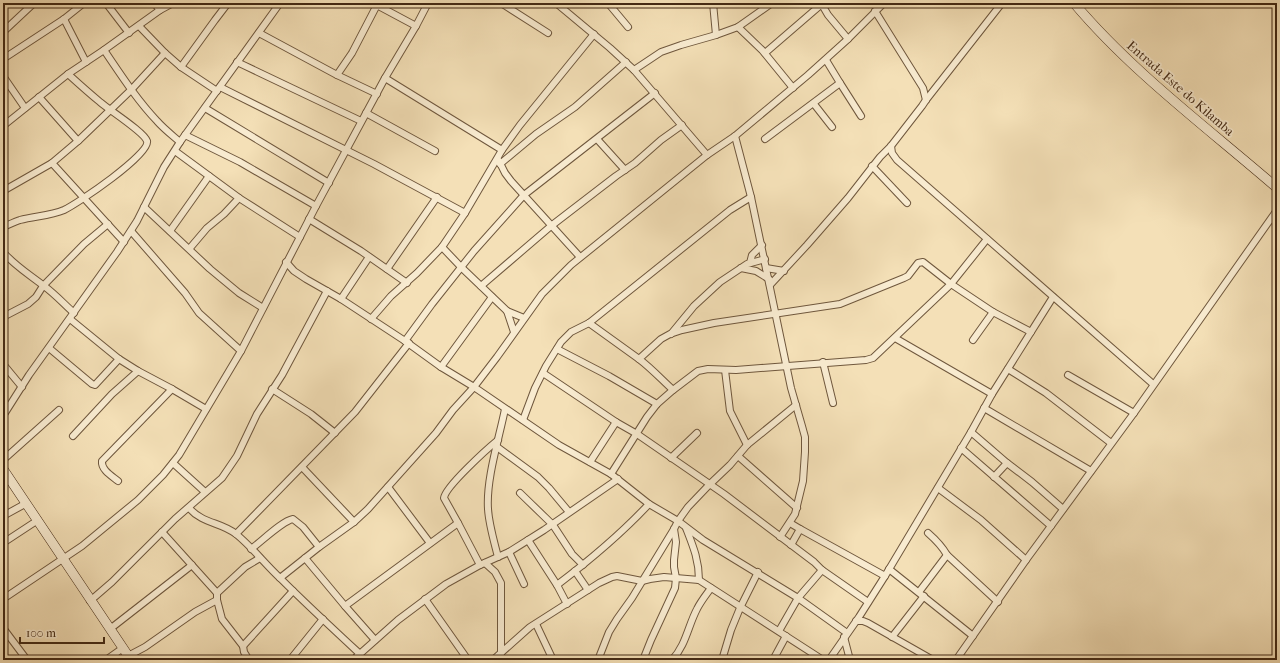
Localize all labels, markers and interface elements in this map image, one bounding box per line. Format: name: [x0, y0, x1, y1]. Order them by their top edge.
street label: Entrada Este do Kilamba: [1124, 38, 1238, 140]
scale bar: [20, 619, 104, 645]
text: 100 m: [26, 626, 56, 640]

